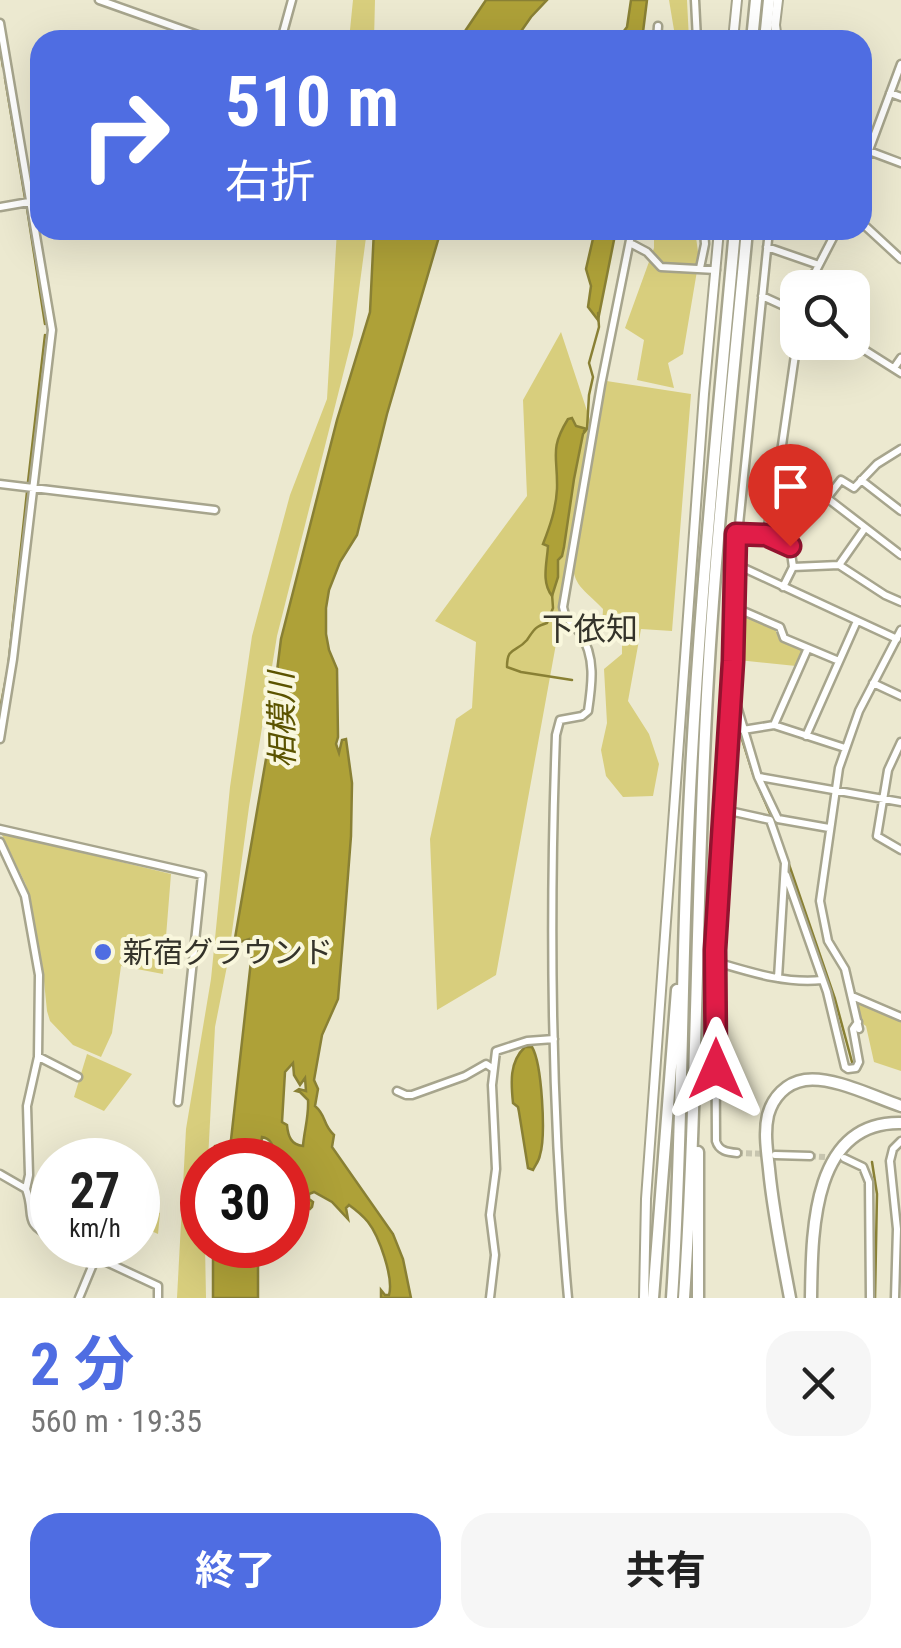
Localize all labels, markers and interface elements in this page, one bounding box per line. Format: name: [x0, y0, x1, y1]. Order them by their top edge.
text: 510 m: [225, 61, 399, 143]
icon: right: [60, 70, 190, 200]
text: 右折: [225, 155, 315, 208]
map controls: [780, 270, 870, 360]
button: search: [780, 270, 870, 360]
pin: [748, 444, 833, 547]
icon: arrive: [763, 459, 818, 514]
district label: 下依知: [542, 610, 638, 648]
water label: 相模川: [262, 669, 302, 768]
place label: 新宿グラウンド: [123, 935, 333, 970]
marker: 新宿グラウンド: [92, 941, 114, 963]
position arrow: [664, 1017, 768, 1121]
speed limit sign: 30: [180, 1138, 310, 1268]
text: 27: [70, 1162, 120, 1220]
text: km/h: [69, 1214, 121, 1243]
text: 2 分: [30, 1329, 134, 1400]
button: close: [766, 1331, 871, 1436]
text: 560 m · 19:35: [30, 1402, 202, 1440]
button: 終了: [30, 1513, 441, 1628]
button: 共有: [461, 1513, 871, 1628]

